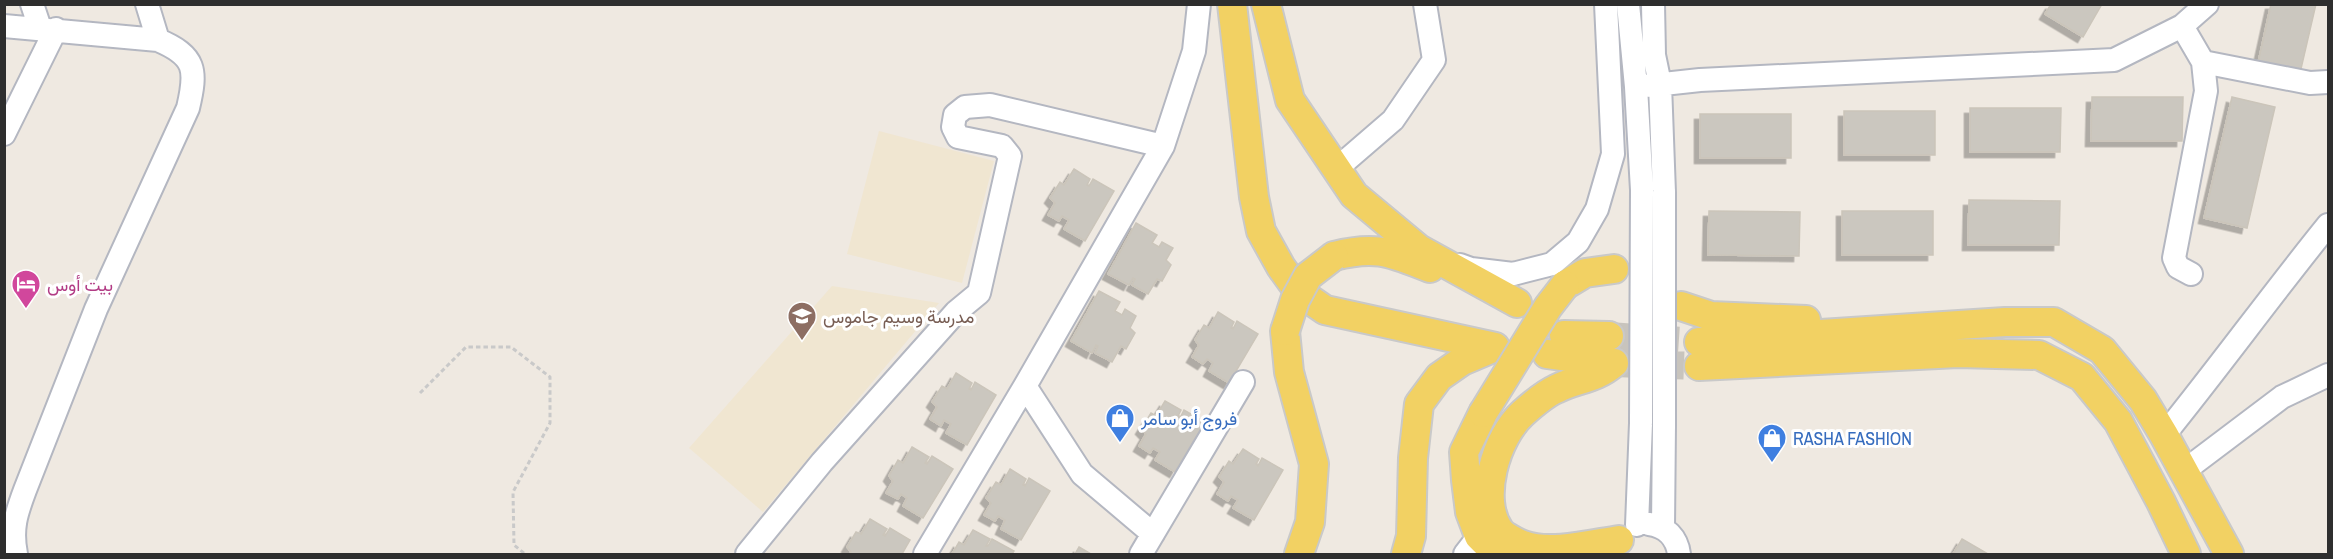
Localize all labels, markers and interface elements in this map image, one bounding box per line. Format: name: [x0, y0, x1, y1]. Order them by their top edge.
hotel icon: بيت أوس: [10, 268, 42, 310]
place label: بيت أوس: [47, 272, 113, 297]
school or university icon: مدرسة وسيم جاموس: [786, 300, 818, 342]
place label: مدرسة وسيم جاموس: [823, 304, 974, 329]
shop icon: فروج أبو سامر: [1104, 402, 1136, 444]
place label: فروج أبو سامر: [1140, 406, 1237, 431]
shop icon: RASHA FASHION: [1756, 422, 1788, 464]
place label: RASHA FASHION: [1793, 426, 1912, 451]

